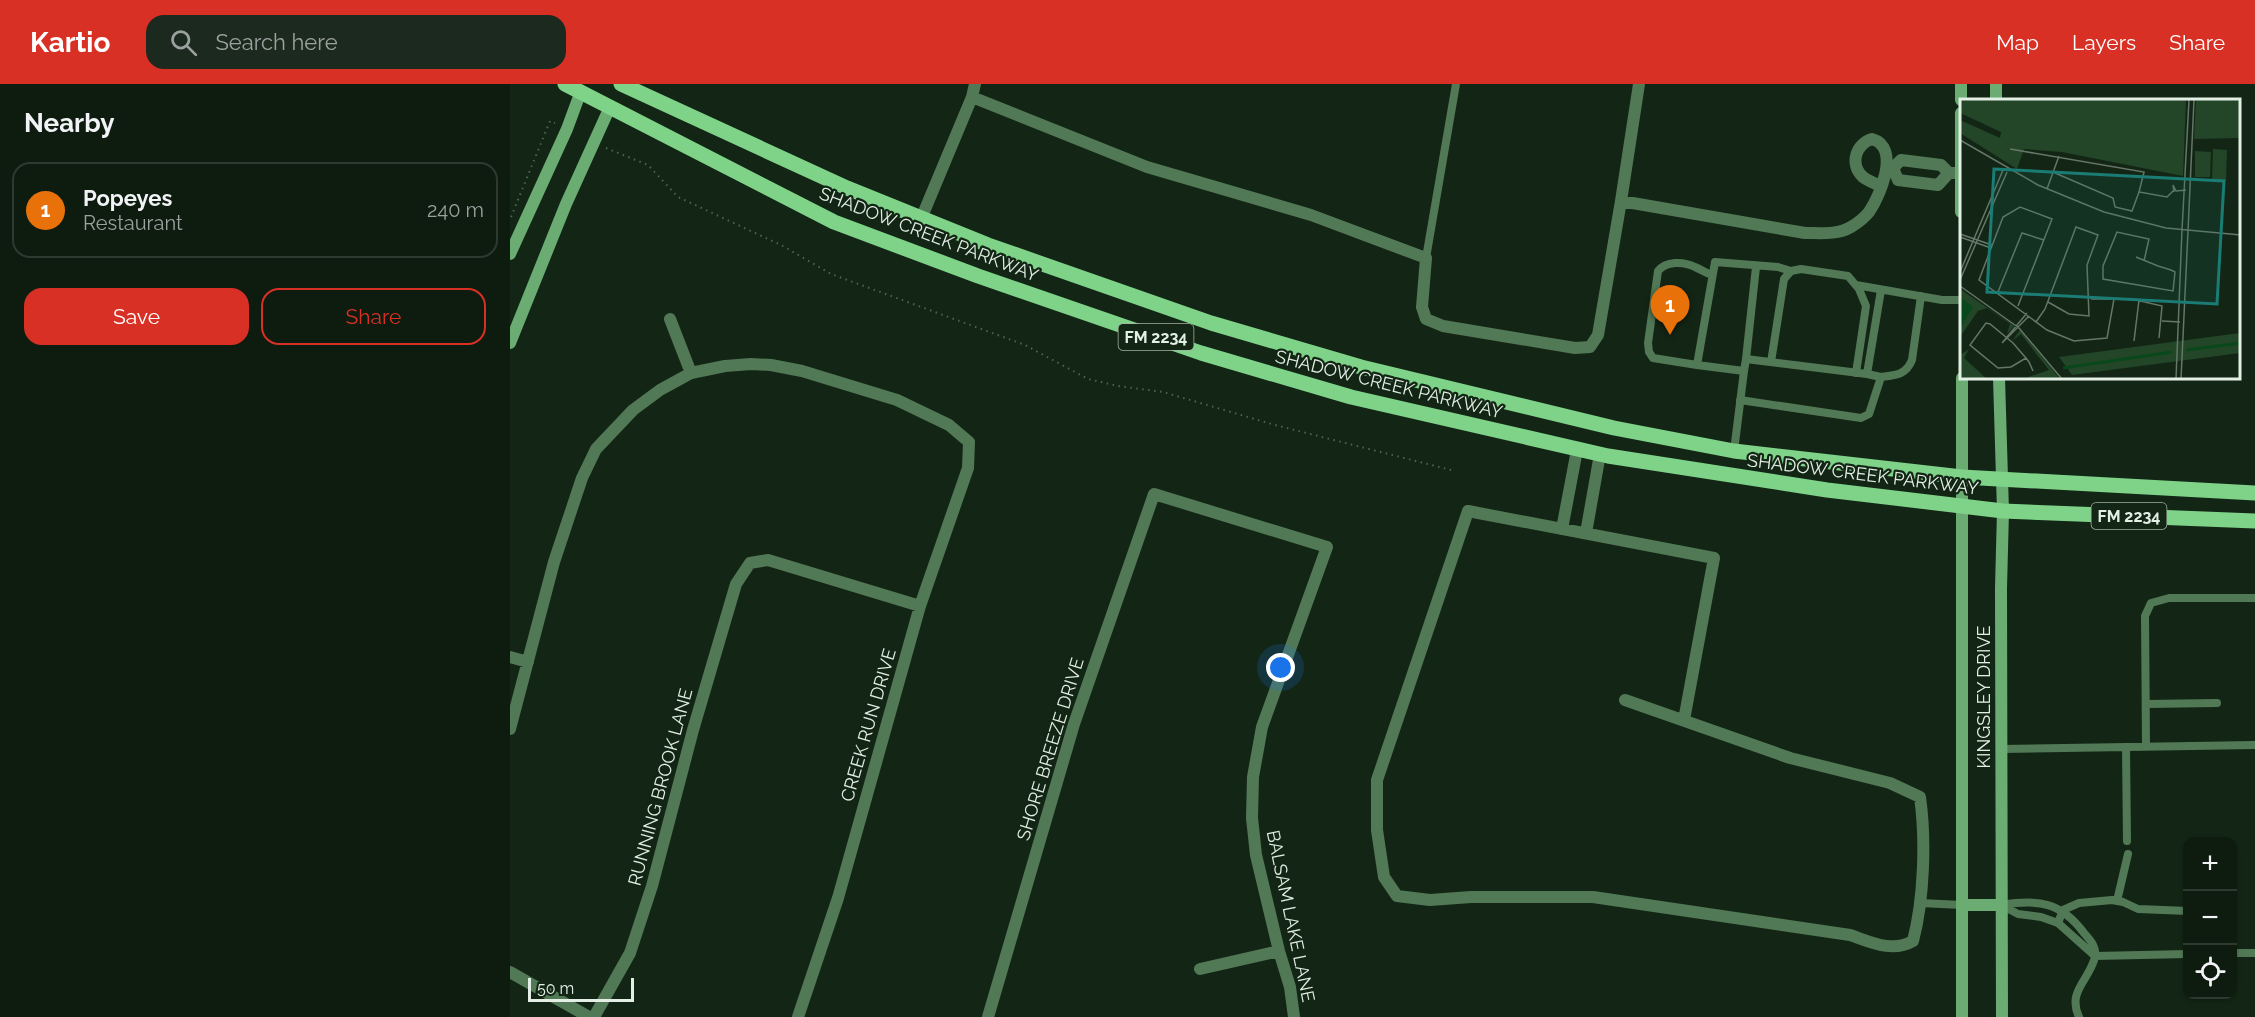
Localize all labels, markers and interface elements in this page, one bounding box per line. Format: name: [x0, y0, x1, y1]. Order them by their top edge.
search box: [146, 15, 566, 69]
text: Kartio: [30, 26, 110, 59]
icon: search: [167, 26, 200, 59]
text: Search here: [215, 29, 338, 55]
text: Map: [1996, 30, 2039, 55]
text: Layers: [2072, 30, 2136, 55]
text: Share: [2169, 30, 2225, 55]
inset map: [1960, 99, 2240, 380]
text: Nearby: [24, 108, 114, 138]
street label: SHADOW CREEK PARKWAY: [816, 182, 1042, 286]
text: Popeyes: [83, 185, 172, 211]
text: 1: [41, 198, 50, 222]
text: 240 m: [427, 198, 484, 222]
text: Restaurant: [83, 211, 183, 235]
pin: 1: [1650, 286, 1690, 335]
button: Save: [24, 288, 249, 345]
button: Share: [261, 288, 486, 345]
road number: FM 2234: [1118, 324, 1194, 350]
street label: SHADOW CREEK PARKWAY: [1273, 346, 1505, 422]
street label: SHADOW CREEK PARKWAY: [1746, 449, 1980, 499]
road number: FM 2234: [2092, 503, 2166, 529]
street label: KINGSLEY DRIVE: [1973, 625, 1994, 769]
street label: CREEK RUN DRIVE: [836, 646, 900, 804]
your location: [1266, 653, 1295, 682]
street label: SHORE BREEZE DRIVE: [1012, 655, 1088, 843]
street label: RUNNING BROOK LANE: [624, 686, 696, 888]
street label: BALSAM LAKE LANE: [1263, 828, 1319, 1004]
map controls: [2183, 837, 2237, 999]
button: +: [2183, 837, 2237, 891]
button: −: [2183, 891, 2237, 945]
button: locate: [2183, 945, 2237, 999]
scale bar: [528, 975, 634, 1002]
text: 50 m: [537, 979, 574, 998]

